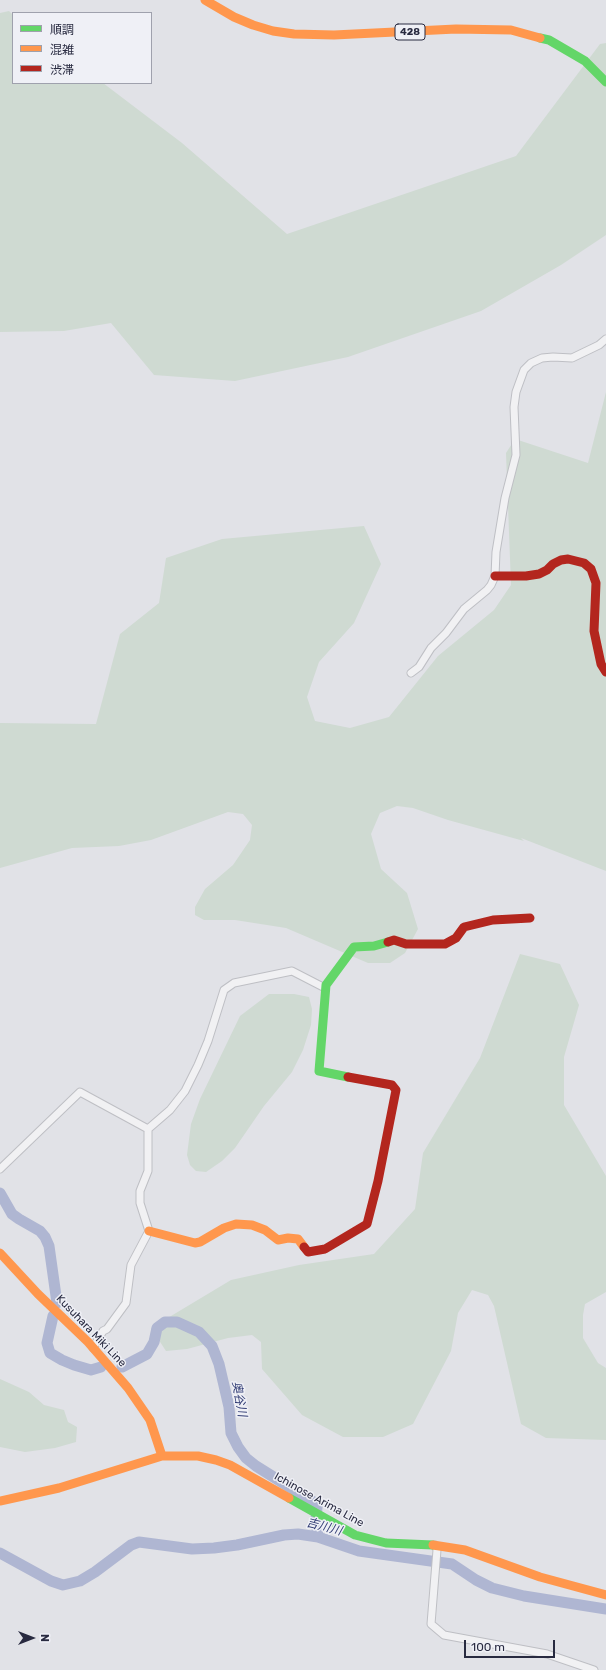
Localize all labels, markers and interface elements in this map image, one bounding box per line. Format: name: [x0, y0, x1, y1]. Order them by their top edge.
legend: [12, 12, 152, 84]
text: 順調: [50, 23, 74, 37]
road number: 428: [395, 24, 425, 40]
text: 混雑: [50, 43, 74, 57]
text: 渋滞: [50, 63, 74, 77]
street label: Kusuhara Miki Line: [53, 1292, 129, 1370]
water label: 奥谷川: [229, 1380, 249, 1418]
street label: Ichinose Arima Line: [272, 1470, 366, 1530]
water label: 吉川川: [305, 1515, 343, 1539]
north arrow: [12, 1618, 52, 1658]
scale bar: [466, 1632, 557, 1658]
text: N: [38, 1634, 51, 1642]
text: 100 m: [471, 1640, 505, 1654]

